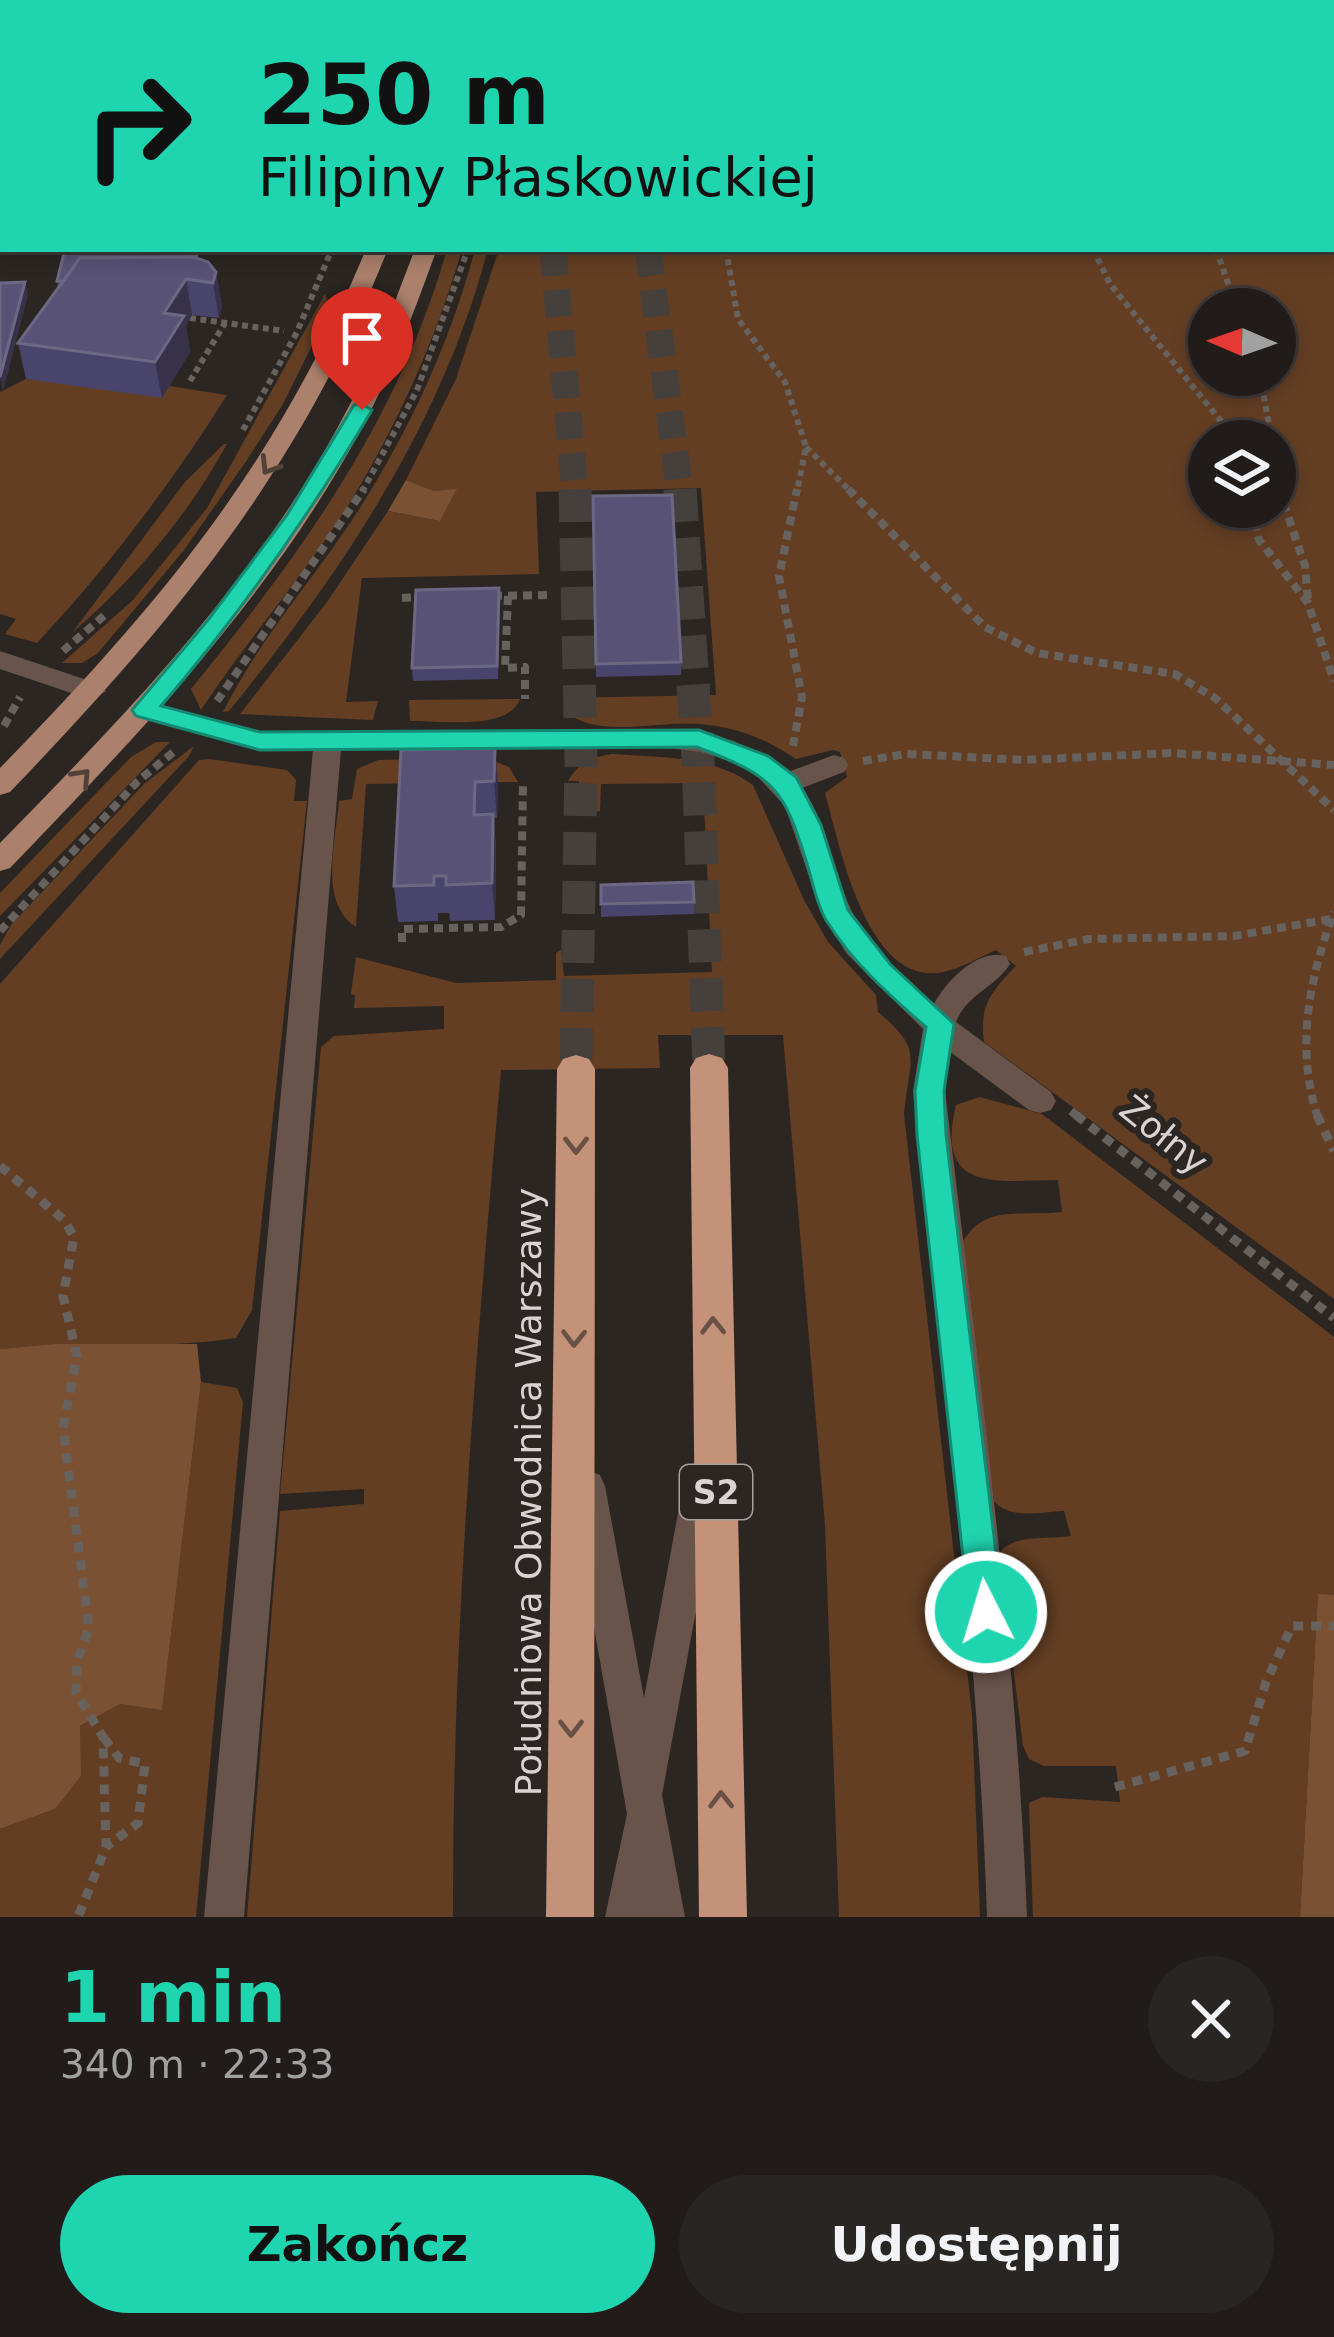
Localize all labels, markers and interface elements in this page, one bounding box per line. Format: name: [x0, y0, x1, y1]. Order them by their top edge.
text: 250 m: [258, 46, 550, 144]
icon: right: [60, 48, 216, 204]
text: Filipiny Płaskowickiej: [258, 146, 818, 209]
pin: [311, 287, 413, 410]
north arrow: [1188, 288, 1296, 396]
map controls: [1188, 288, 1296, 528]
icon: arrive: [329, 305, 395, 371]
button: layers: [1188, 420, 1296, 528]
one-way arrow: [261, 453, 283, 475]
one-way arrow: [67, 769, 89, 791]
street label: Żołny: [1112, 1087, 1216, 1183]
one-way arrow: [563, 1137, 589, 1155]
street label: Południowa Obwodnica Warszawy: [508, 1188, 549, 1796]
one-way arrow: [701, 1316, 727, 1335]
one-way arrow: [562, 1329, 588, 1348]
road number: S2: [680, 1465, 752, 1519]
position arrow: [923, 1549, 1049, 1675]
one-way arrow: [558, 1720, 584, 1738]
one-way arrow: [709, 1790, 735, 1809]
text: 1 min: [60, 1955, 286, 2039]
button: close: [1148, 1956, 1274, 2082]
text: 340 m · 22:33: [60, 2042, 334, 2087]
button: Zakończ: [60, 2175, 655, 2313]
button: Udostępnij: [679, 2175, 1274, 2313]

